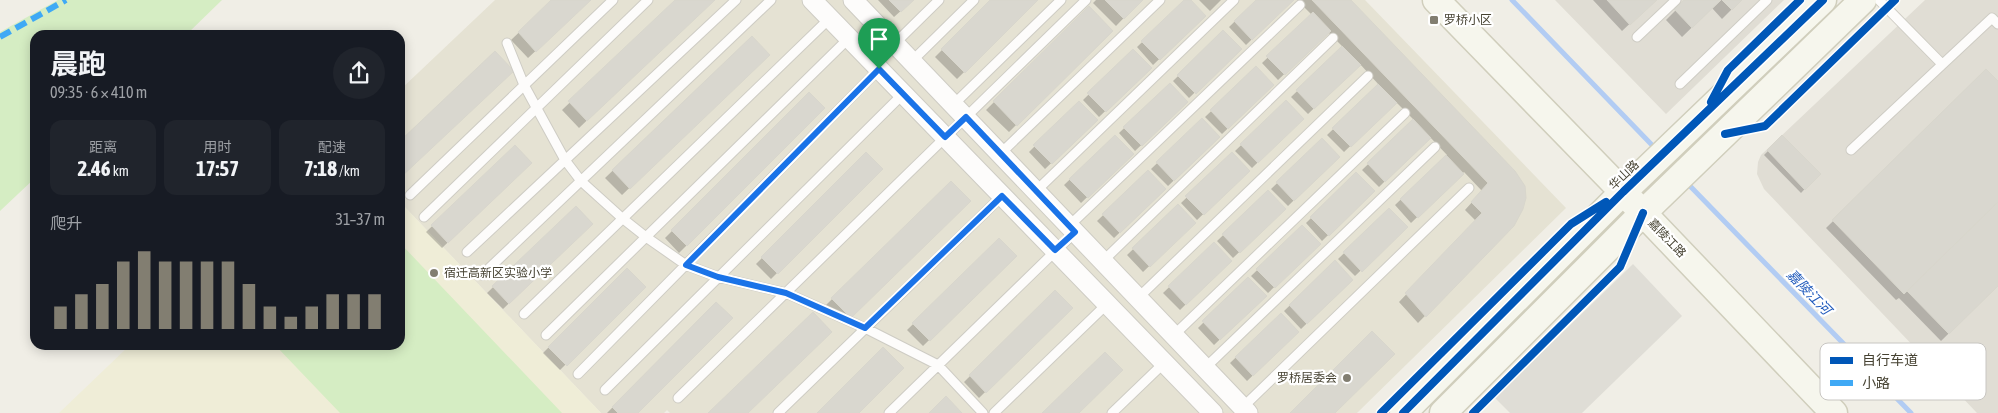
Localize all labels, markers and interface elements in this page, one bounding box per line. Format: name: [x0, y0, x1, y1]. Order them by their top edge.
place label: 罗桥小区: [1444, 13, 1492, 27]
marker: 罗桥小区: [1428, 14, 1440, 26]
pin: [858, 18, 900, 69]
icon: arrive: [865, 25, 893, 53]
button: share: [333, 47, 385, 99]
text: 晨跑: [50, 48, 106, 80]
text: 09:35 · 6 × 410 m: [50, 83, 147, 101]
text: 距离: [89, 139, 117, 155]
text: 用时: [203, 139, 231, 155]
text: 配速: [318, 139, 346, 155]
text: 2.46: [77, 156, 111, 180]
text: 17:57: [196, 156, 239, 180]
text: 7:18: [304, 156, 337, 180]
street label: 华山路: [1606, 157, 1642, 193]
text: km: [111, 163, 129, 179]
text: /km: [337, 163, 360, 179]
text: 31–37 m: [336, 210, 385, 228]
text: 爬升: [50, 214, 82, 232]
street label: 嘉陵江路: [1645, 216, 1689, 260]
place label: 宿迁高新区实验小学: [444, 266, 552, 280]
water label: 嘉陵江河: [1784, 266, 1836, 320]
marker: 宿迁高新区实验小学: [428, 267, 440, 279]
legend: [1820, 343, 1986, 400]
text: 自行车道: [1862, 352, 1918, 368]
place label: 罗桥居委会: [1277, 371, 1337, 385]
marker: 罗桥居委会: [1341, 372, 1353, 384]
text: 小路: [1862, 375, 1890, 391]

